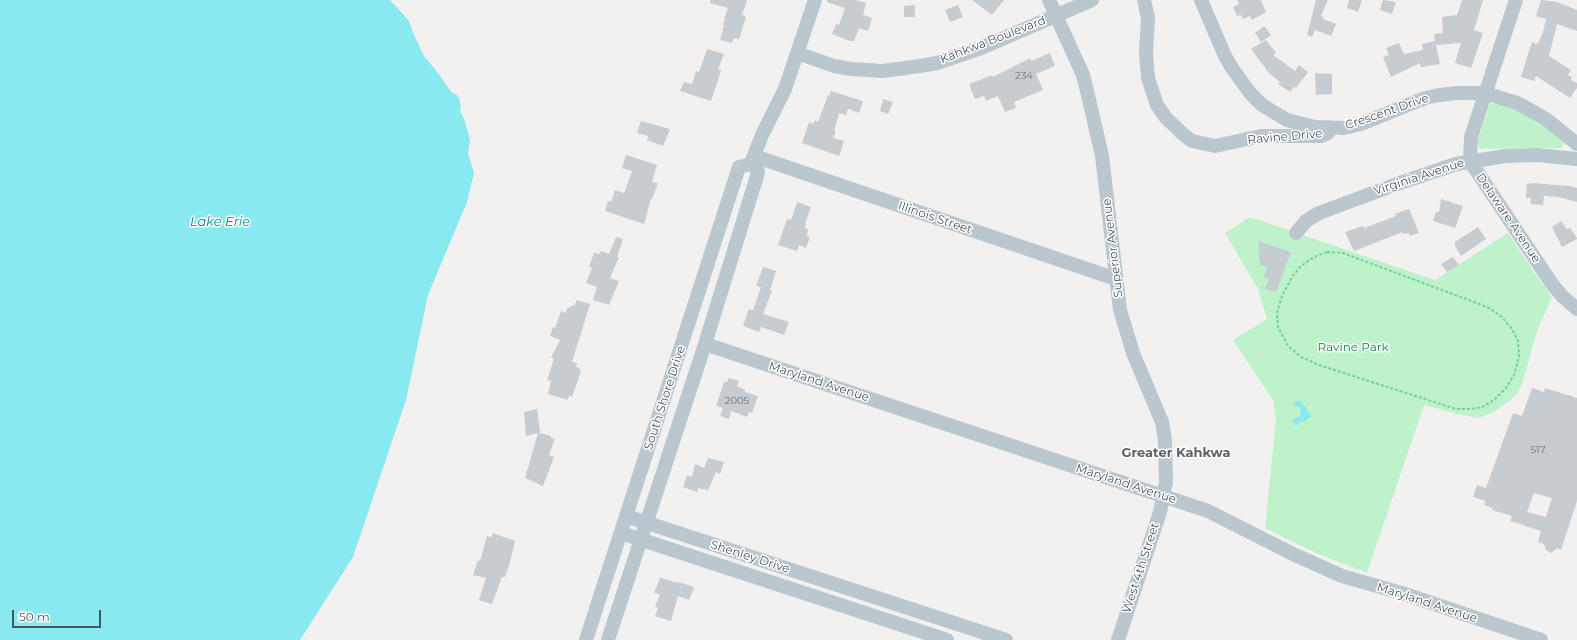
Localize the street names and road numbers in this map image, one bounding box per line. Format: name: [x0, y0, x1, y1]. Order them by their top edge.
street label: Kahkwa Boulevard: [938, 13, 1048, 67]
street label: Crescent Drive: [1343, 91, 1431, 133]
street label: Ravine Drive: [1247, 127, 1323, 147]
street label: Virginia Avenue: [1372, 156, 1466, 198]
street label: Delaware Avenue: [1473, 170, 1543, 266]
street label: Superior Avenue: [1100, 198, 1126, 298]
street label: Illinois Street: [896, 199, 974, 237]
street label: South Shore Drive: [641, 344, 689, 452]
street label: Maryland Avenue: [767, 359, 871, 405]
street label: Maryland Avenue: [1074, 461, 1178, 507]
street label: West 4th Street: [1120, 521, 1162, 615]
street label: Shenley Drive: [709, 537, 791, 577]
street label: Maryland Avenue: [1375, 580, 1479, 626]

